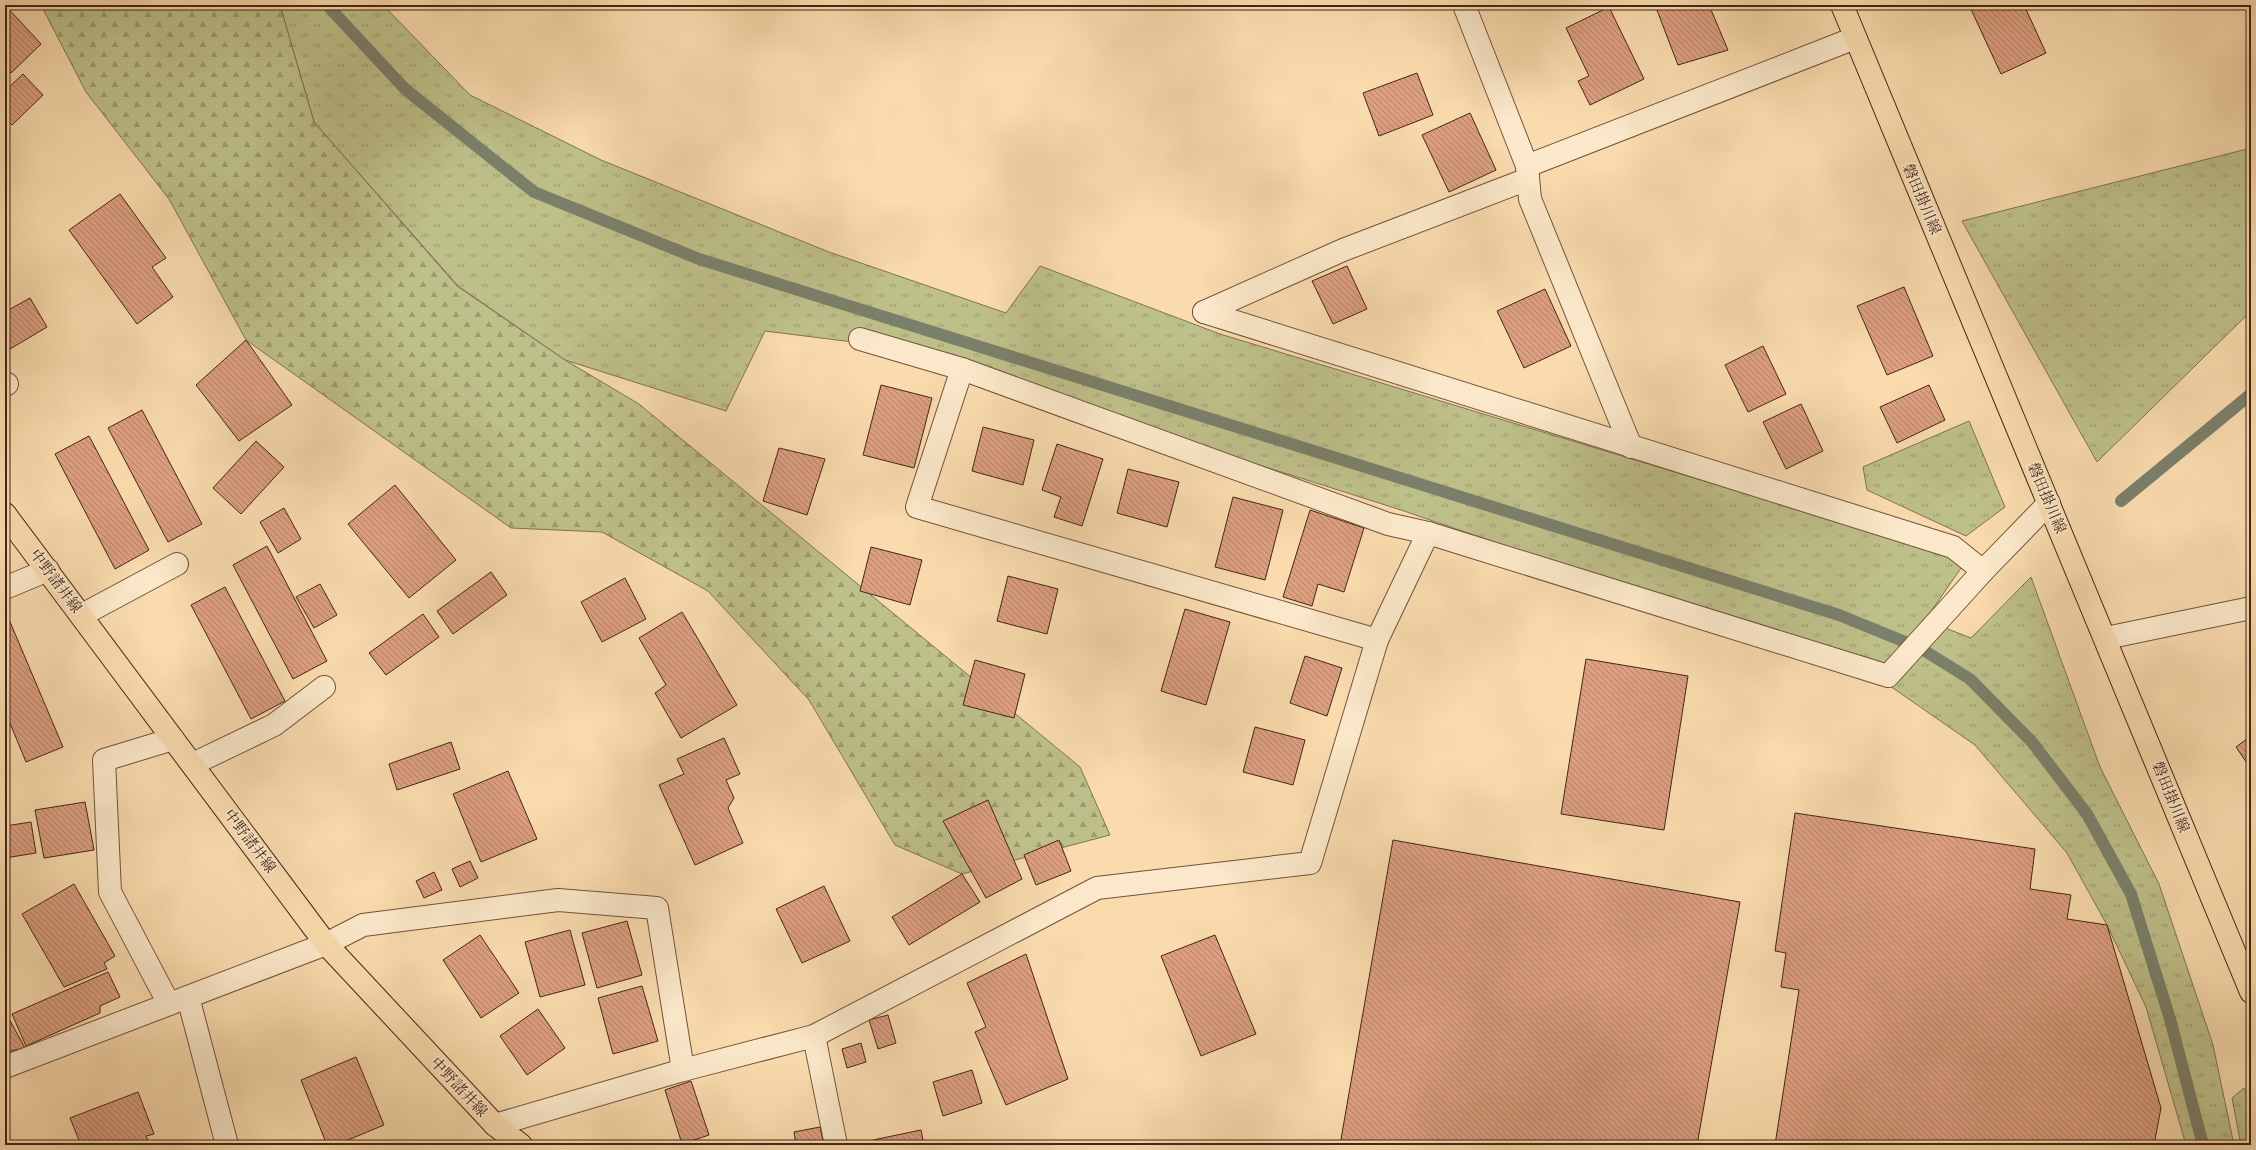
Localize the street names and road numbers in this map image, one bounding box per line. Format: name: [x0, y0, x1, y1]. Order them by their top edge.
street label: 磐田掛川線: [1899, 161, 1945, 237]
street label: 磐田掛川線: [2024, 460, 2070, 536]
street label: 中野諸井線: [26, 546, 86, 616]
street label: 磐田掛川線: [2149, 759, 2193, 835]
street label: 中野諸井線: [220, 806, 280, 876]
street label: 中野諸井線: [427, 1053, 491, 1121]

